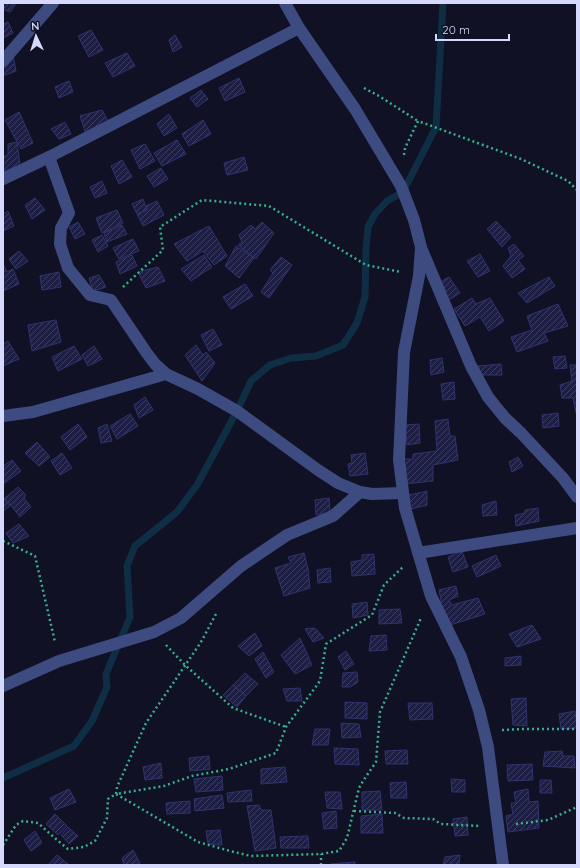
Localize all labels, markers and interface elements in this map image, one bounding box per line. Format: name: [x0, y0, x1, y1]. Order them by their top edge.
north arrow: [16, 16, 56, 56]
scale bar: [436, 16, 509, 42]
text: N: [31, 19, 40, 33]
text: 20 m: [442, 22, 470, 37]

